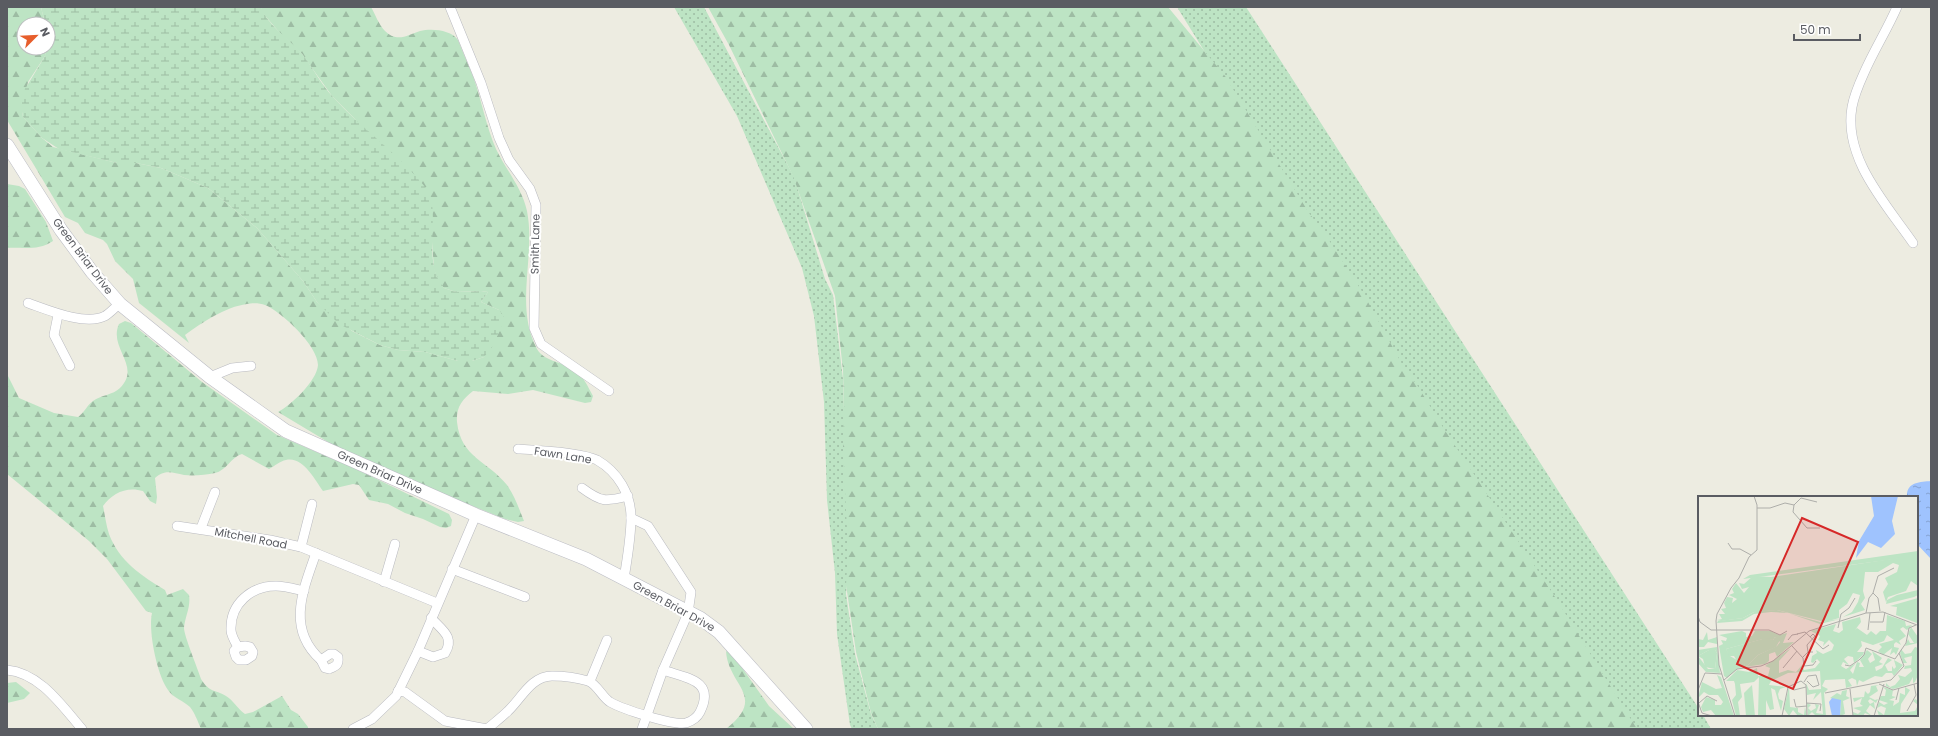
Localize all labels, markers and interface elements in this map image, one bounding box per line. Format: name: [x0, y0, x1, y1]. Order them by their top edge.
north arrow: [16, 16, 56, 56]
scale bar: [1794, 16, 1860, 42]
text: 50 m: [1800, 21, 1831, 38]
text: N: [36, 25, 54, 39]
street label: Smith Lane: [526, 213, 544, 274]
street label: Green Briar Drive: [49, 214, 117, 298]
street label: Fawn Lane: [533, 443, 593, 467]
street label: Green Briar Drive: [335, 446, 425, 498]
inset map: [1698, 496, 1918, 716]
street label: Mitchell Road: [213, 523, 289, 553]
street label: Green Briar Drive: [630, 577, 718, 635]

